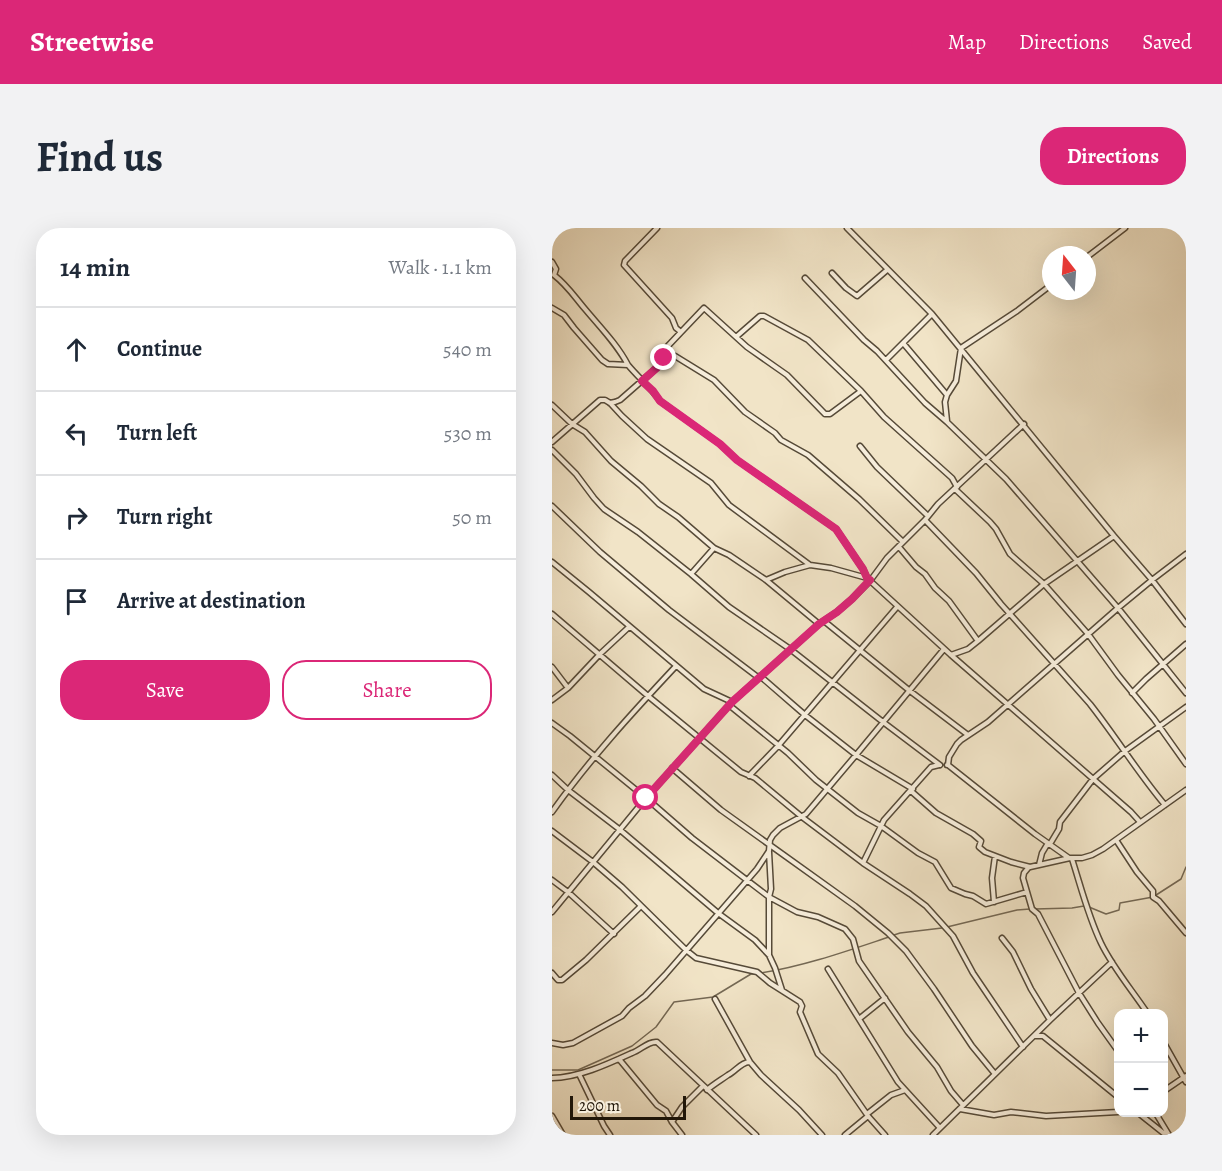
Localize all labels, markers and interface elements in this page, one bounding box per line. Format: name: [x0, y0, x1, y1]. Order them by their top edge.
text: Streetwise: [30, 23, 154, 61]
text: Map: [948, 28, 986, 56]
text: Directions: [1019, 28, 1109, 56]
text: Saved: [1142, 28, 1192, 56]
button: Directions: [1040, 127, 1186, 185]
text: Find us: [36, 128, 163, 185]
north arrow: [1042, 246, 1096, 300]
text: 14 min: [60, 250, 130, 285]
text: Walk · 1.1 km: [389, 254, 492, 281]
icon: ahead: [60, 333, 93, 366]
text: Continue: [117, 334, 202, 364]
text: 540 m: [443, 336, 492, 363]
route end: [650, 344, 676, 370]
icon: left: [60, 417, 93, 450]
text: Turn left: [117, 418, 197, 448]
text: 530 m: [444, 420, 492, 447]
icon: right: [60, 501, 93, 534]
text: Turn right: [117, 502, 213, 532]
text: 50 m: [452, 504, 492, 531]
icon: arrive: [60, 585, 93, 618]
text: Arrive at destination: [117, 586, 306, 616]
button: Save: [60, 660, 270, 720]
button: Share: [282, 660, 492, 720]
route start: [632, 784, 658, 810]
map controls: [1114, 1009, 1168, 1117]
button: +: [1114, 1009, 1168, 1063]
button: −: [1114, 1063, 1168, 1117]
scale bar: [570, 1093, 686, 1120]
text: 200 m: [579, 1095, 620, 1117]

